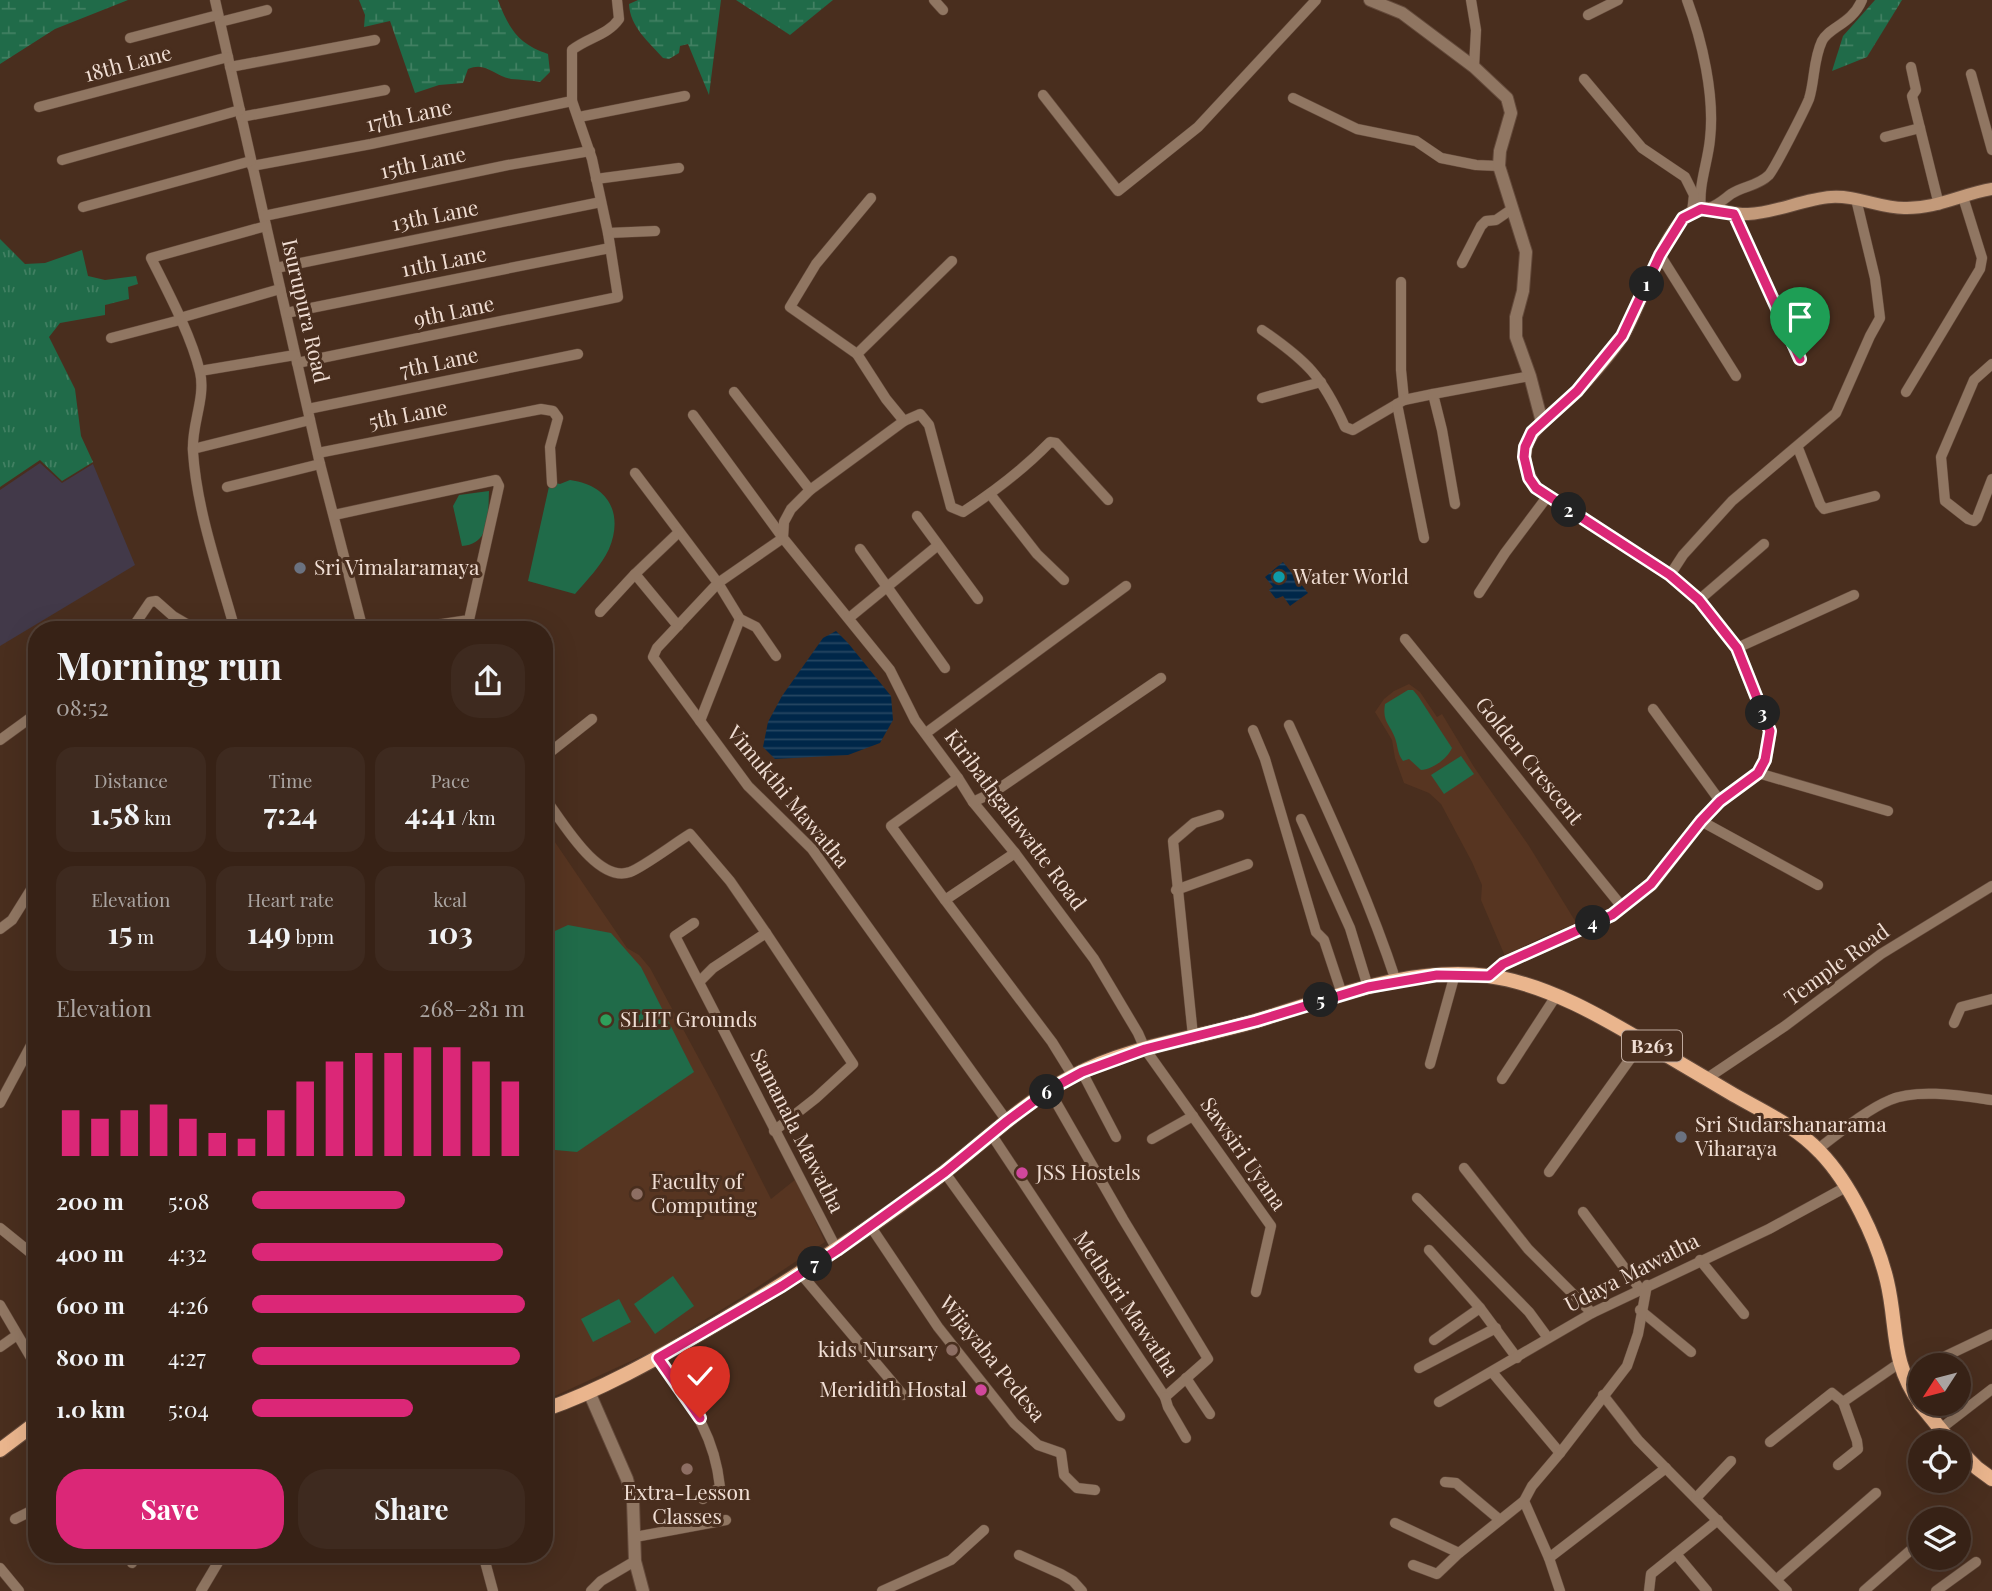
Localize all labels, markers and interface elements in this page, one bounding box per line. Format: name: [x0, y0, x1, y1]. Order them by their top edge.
street label: 18th Lane: [81, 37, 174, 87]
street label: 17th Lane: [363, 91, 454, 137]
street label: 15th Lane: [377, 138, 468, 184]
street label: 13th Lane: [389, 192, 480, 236]
street label: Isurupura Road: [277, 236, 337, 385]
street label: 11th Lane: [398, 238, 489, 282]
pin: 1: [1630, 266, 1664, 302]
text: 1: [1643, 270, 1650, 296]
pin: [1770, 287, 1830, 359]
street label: 9th Lane: [411, 288, 496, 332]
icon: arrive: [1781, 298, 1819, 336]
street label: 7th Lane: [397, 339, 480, 383]
street label: 5th Lane: [366, 392, 449, 434]
pin: 2: [1552, 492, 1586, 528]
text: 2: [1564, 496, 1573, 522]
place label: Sri Vimalaramaya: [314, 552, 480, 580]
marker: Sri Vimalaramaya: [292, 560, 308, 576]
place label: Water World: [1292, 561, 1409, 589]
marker: Water World: [1271, 569, 1287, 585]
text: Morning run: [56, 639, 282, 690]
button: share: [451, 644, 525, 718]
street label: Golden Crescent: [1470, 690, 1591, 830]
text: 08:52: [56, 691, 108, 722]
pin: 3: [1746, 696, 1780, 730]
text: 3: [1758, 699, 1767, 725]
street label: Vimukthi Mawatha: [721, 718, 858, 873]
street label: Kiribathgalawatte Road: [939, 723, 1094, 915]
text: Distance: [94, 767, 168, 793]
text: Time: [269, 767, 312, 793]
text: Pace: [431, 767, 470, 793]
text: 1.58: [90, 793, 140, 833]
text: 7:24: [264, 793, 317, 833]
text: 4:41: [405, 793, 457, 833]
text: km: [140, 804, 171, 830]
text: /km: [457, 804, 496, 830]
text: Elevation: [91, 886, 170, 912]
text: Heart rate: [247, 886, 334, 912]
text: kcal: [433, 886, 467, 912]
pin: 4: [1576, 906, 1610, 940]
text: 4: [1587, 909, 1598, 935]
text: 15: [108, 912, 132, 952]
text: 149: [247, 912, 291, 952]
text: 103: [427, 912, 473, 952]
street label: Temple Road: [1778, 916, 1894, 1011]
text: m: [132, 923, 154, 949]
text: bpm: [291, 923, 334, 949]
pin: 5: [1304, 982, 1338, 1018]
text: 5: [1316, 986, 1325, 1012]
text: Elevation: [56, 992, 152, 1023]
text: 268–281 m: [419, 992, 525, 1023]
place label: SLIIT Grounds: [620, 1004, 757, 1032]
marker: SLIIT Grounds: [598, 1012, 614, 1028]
road number: B263: [1622, 1030, 1682, 1062]
street label: Samanala Mawatha: [745, 1043, 853, 1217]
pin: 6: [1030, 1074, 1064, 1110]
text: 6: [1041, 1078, 1052, 1104]
street label: Sawsiri Uyana: [1195, 1091, 1294, 1215]
place label: Sri Sudarshanarama Viharaya: [1694, 1109, 1887, 1161]
marker: Sri Sudarshanarama Viharaya: [1673, 1129, 1689, 1145]
place label: JSS Hostels: [1035, 1157, 1141, 1185]
marker: JSS Hostels: [1014, 1165, 1030, 1181]
place label: Faculty of Computing: [651, 1166, 757, 1218]
text: 200 m: [56, 1185, 124, 1216]
text: 5:08: [168, 1185, 209, 1216]
marker: Faculty of Computing: [629, 1186, 645, 1202]
street label: Methsiri Mawatha: [1069, 1225, 1187, 1382]
street label: Udaya Mawatha: [1559, 1225, 1704, 1317]
text: 400 m: [56, 1237, 124, 1268]
text: 4:32: [168, 1237, 207, 1268]
pin: 7: [798, 1246, 832, 1282]
text: 7: [810, 1250, 819, 1276]
street label: Wijayaba Pedesa: [934, 1288, 1053, 1427]
text: 600 m: [56, 1289, 125, 1320]
text: 4:26: [168, 1289, 208, 1320]
place label: kids Nursary: [818, 1334, 938, 1362]
text: 800 m: [56, 1341, 125, 1372]
text: 4:27: [168, 1341, 206, 1372]
marker: kids Nursary: [944, 1342, 960, 1358]
pin: [670, 1346, 730, 1418]
north arrow: [1908, 1353, 1970, 1416]
map controls: [1908, 1353, 1971, 1570]
icon: check: [681, 1357, 719, 1395]
place label: Meridith Hostal: [819, 1374, 967, 1402]
marker: Meridith Hostal: [973, 1382, 989, 1398]
text: 1.0 km: [56, 1393, 125, 1424]
text: 5:04: [168, 1393, 209, 1424]
button: locate: [1908, 1430, 1971, 1493]
marker: Extra-Lesson Classes: [679, 1461, 695, 1477]
button: Save: [56, 1469, 284, 1549]
button: Share: [298, 1469, 525, 1549]
place label: Extra-Lesson Classes: [624, 1477, 751, 1529]
button: layers: [1908, 1507, 1971, 1570]

